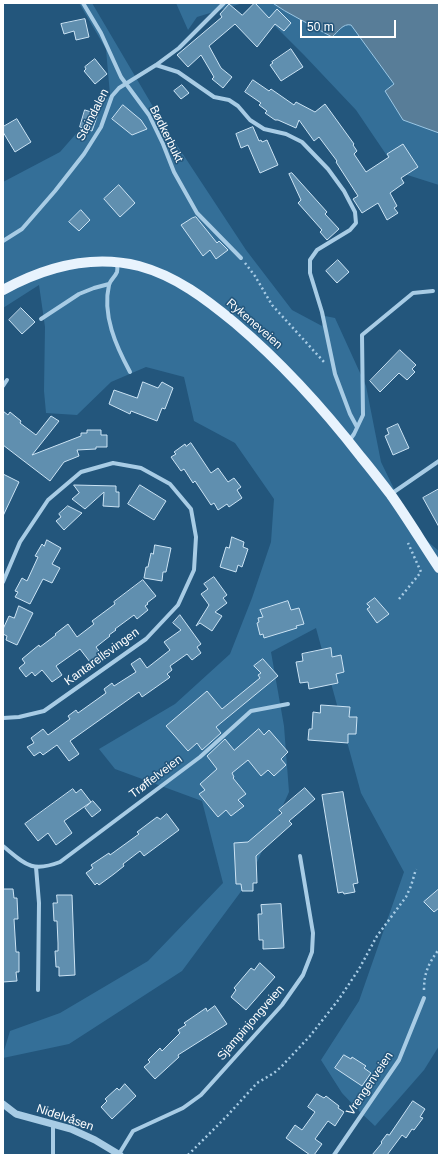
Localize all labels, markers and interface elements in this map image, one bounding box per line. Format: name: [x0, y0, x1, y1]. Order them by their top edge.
scale bar: [302, 12, 398, 38]
text: 50 m: [307, 20, 334, 34]
street label: Steindalen: [74, 86, 112, 144]
street label: Bødkerbukt: [146, 103, 186, 165]
street label: Rykeneveien: [223, 296, 285, 352]
street label: Kantarellsvingen: [62, 625, 142, 689]
street label: Trøffelveien: [127, 752, 185, 802]
street label: Sjampinjongveien: [214, 983, 288, 1063]
street label: Vrengenveien: [343, 1049, 397, 1119]
street label: Nidelvåsen: [35, 1102, 95, 1134]

